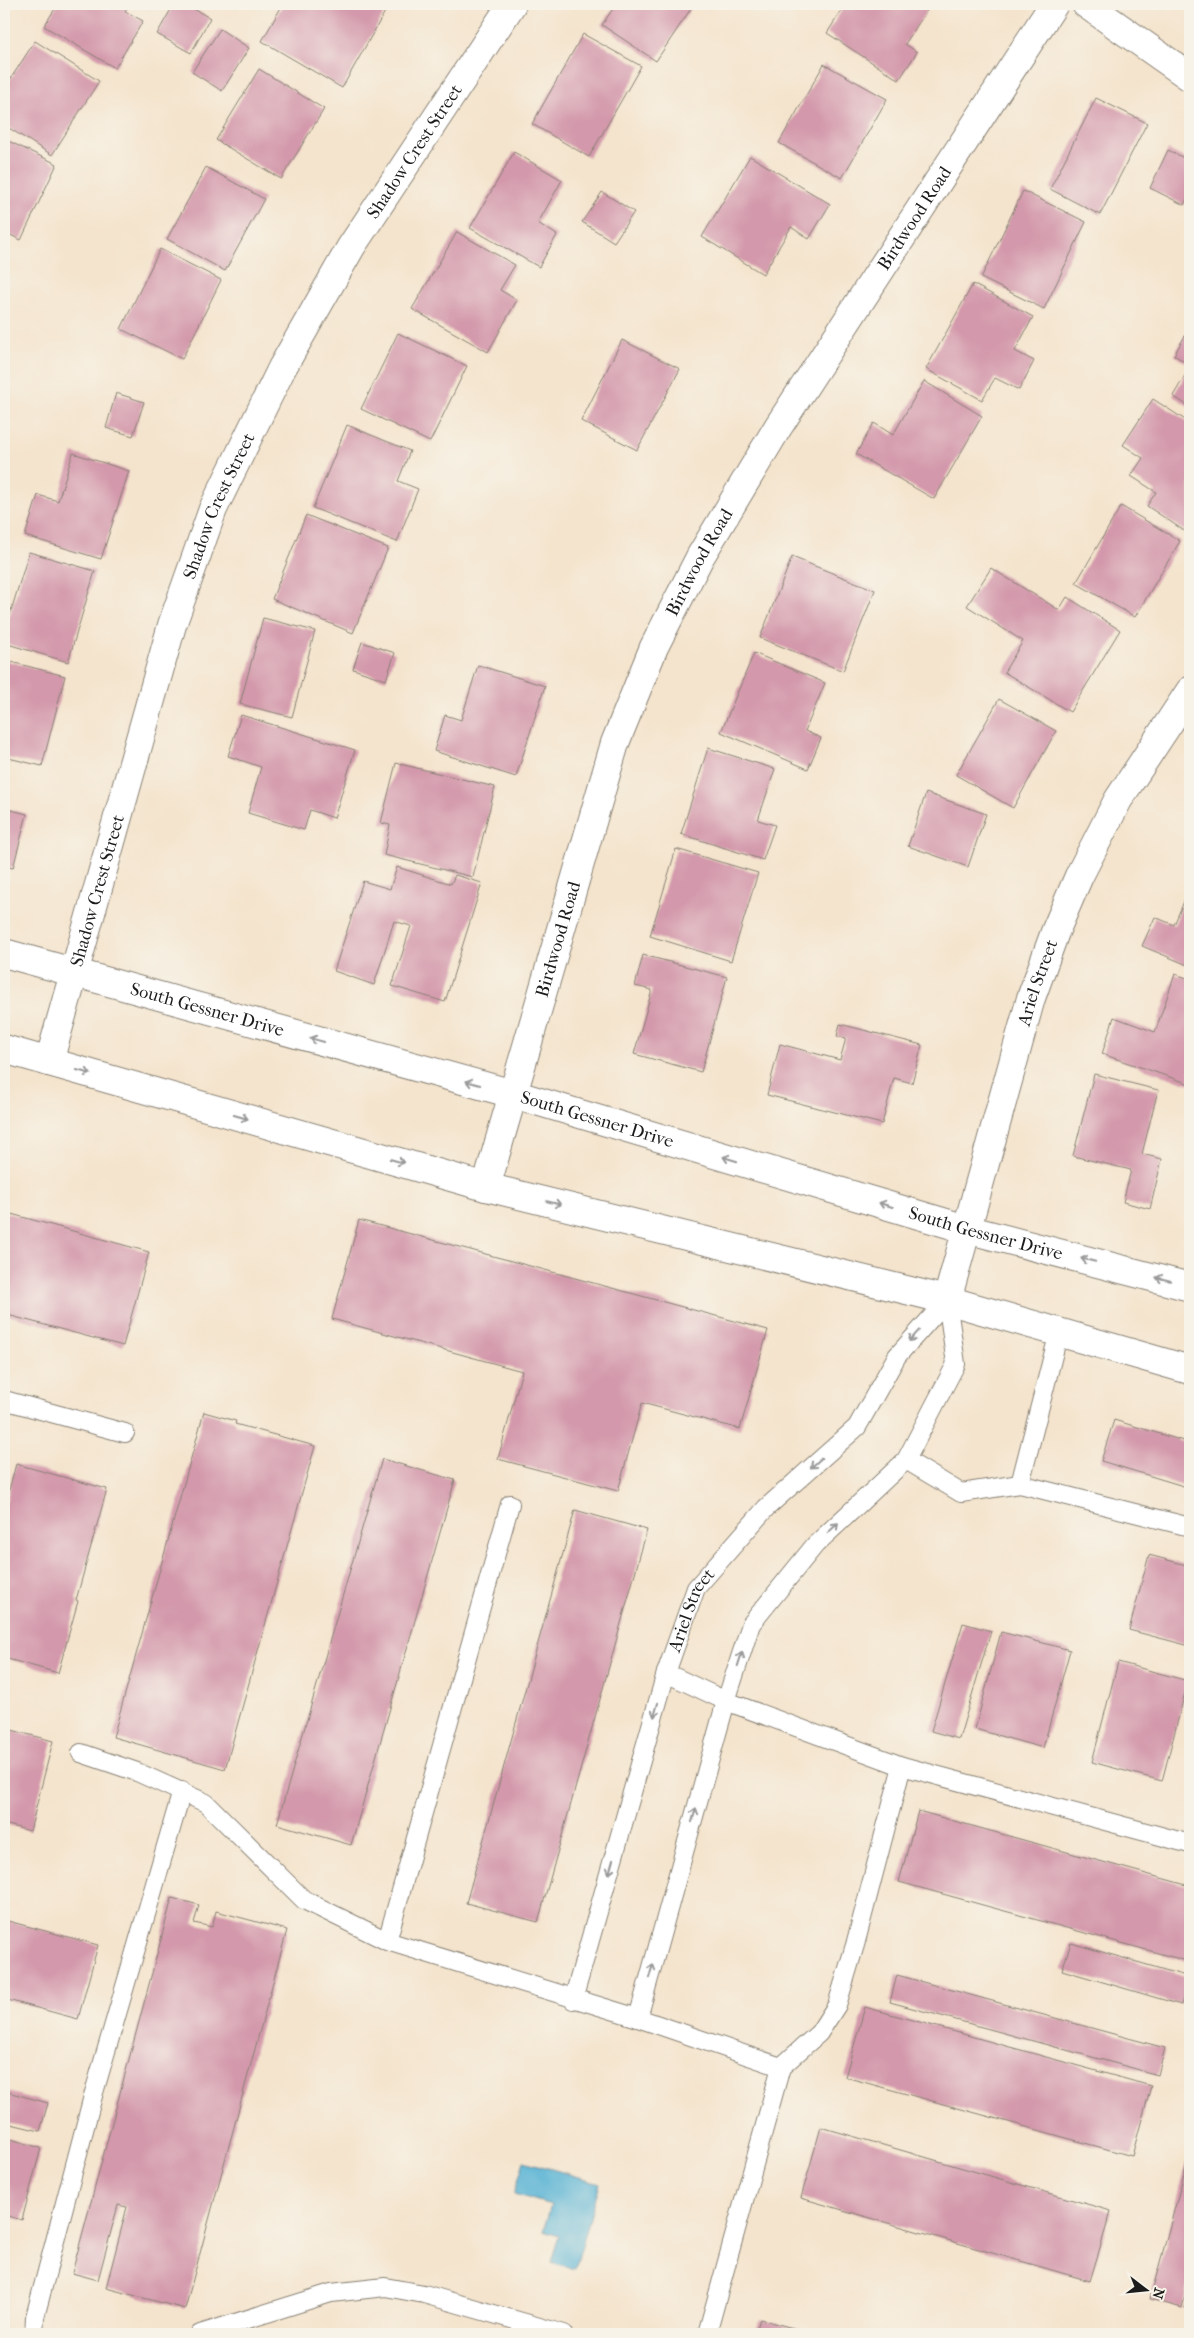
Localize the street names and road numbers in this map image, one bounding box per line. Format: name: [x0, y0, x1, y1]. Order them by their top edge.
street label: Shadow Crest Street: [362, 80, 467, 222]
street label: Birdwood Road: [873, 162, 956, 274]
street label: Shadow Crest Street: [179, 429, 259, 582]
street label: Birdwood Road: [661, 505, 737, 619]
street label: Shadow Crest Street: [66, 812, 129, 969]
street label: Birdwood Road: [531, 879, 585, 999]
street label: Ariel Street: [1013, 936, 1062, 1029]
street label: South Gessner Drive: [128, 978, 287, 1041]
street label: South Gessner Drive: [518, 1086, 676, 1152]
street label: South Gessner Drive: [906, 1202, 1065, 1264]
street label: Ariel Street: [663, 1564, 719, 1656]

